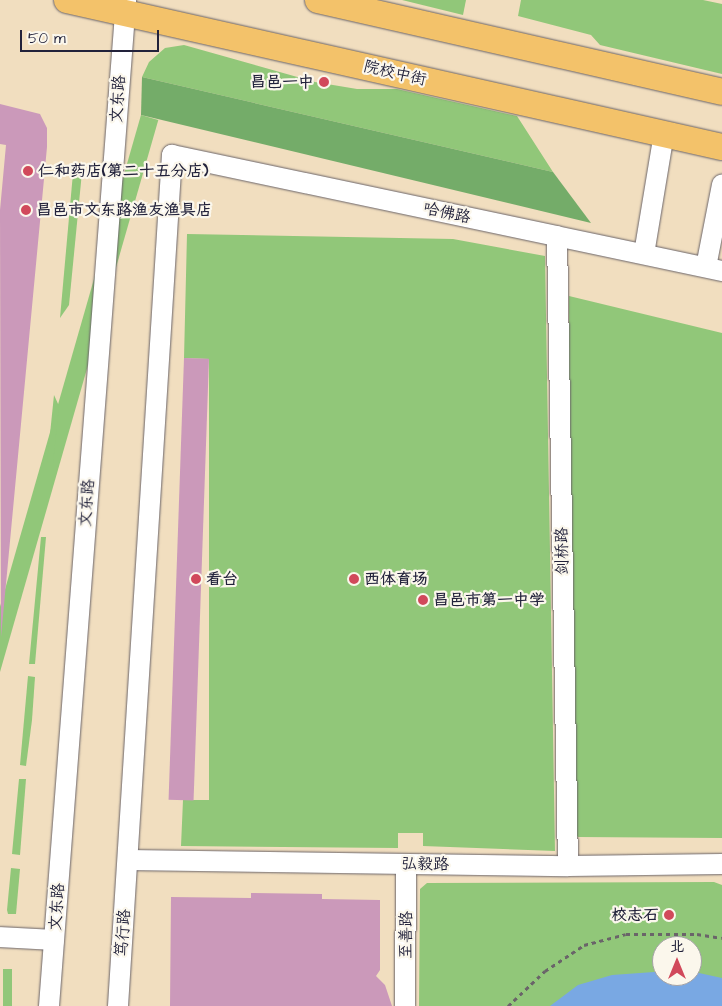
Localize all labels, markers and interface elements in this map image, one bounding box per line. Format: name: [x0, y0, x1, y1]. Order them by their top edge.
scale bar: [22, 20, 161, 52]
text: 50 m: [28, 28, 66, 49]
street label: 院校中街: [362, 56, 428, 90]
place label: 昌邑一中: [250, 72, 314, 92]
street label: 文东路: [107, 74, 129, 124]
marker: 昌邑一中: [318, 76, 330, 88]
place label: 仁和药店(第二十五分店): [38, 161, 208, 181]
marker: 仁和药店(第二十五分店): [22, 165, 34, 177]
street label: 哈佛路: [422, 199, 472, 227]
place label: 昌邑市文东路渔友渔具店: [36, 200, 212, 220]
marker: 昌邑市文东路渔友渔具店: [20, 204, 32, 216]
street label: 文东路: [76, 478, 98, 528]
street label: 剑桥路: [552, 527, 572, 575]
place label: 看台: [206, 569, 238, 589]
place label: 西体育场: [364, 569, 428, 589]
marker: 看台: [190, 573, 202, 585]
marker: 西体育场: [348, 573, 360, 585]
place label: 昌邑市第一中学: [433, 590, 545, 610]
marker: 昌邑市第一中学: [417, 594, 429, 606]
street label: 弘毅路: [401, 854, 449, 874]
street label: 文东路: [46, 882, 68, 932]
place label: 校志石: [611, 905, 659, 925]
street label: 笃行路: [112, 908, 134, 958]
marker: 校志石: [663, 909, 675, 921]
street label: 至善路: [396, 911, 416, 959]
north arrow: [652, 936, 702, 986]
text: 北: [670, 937, 684, 957]

